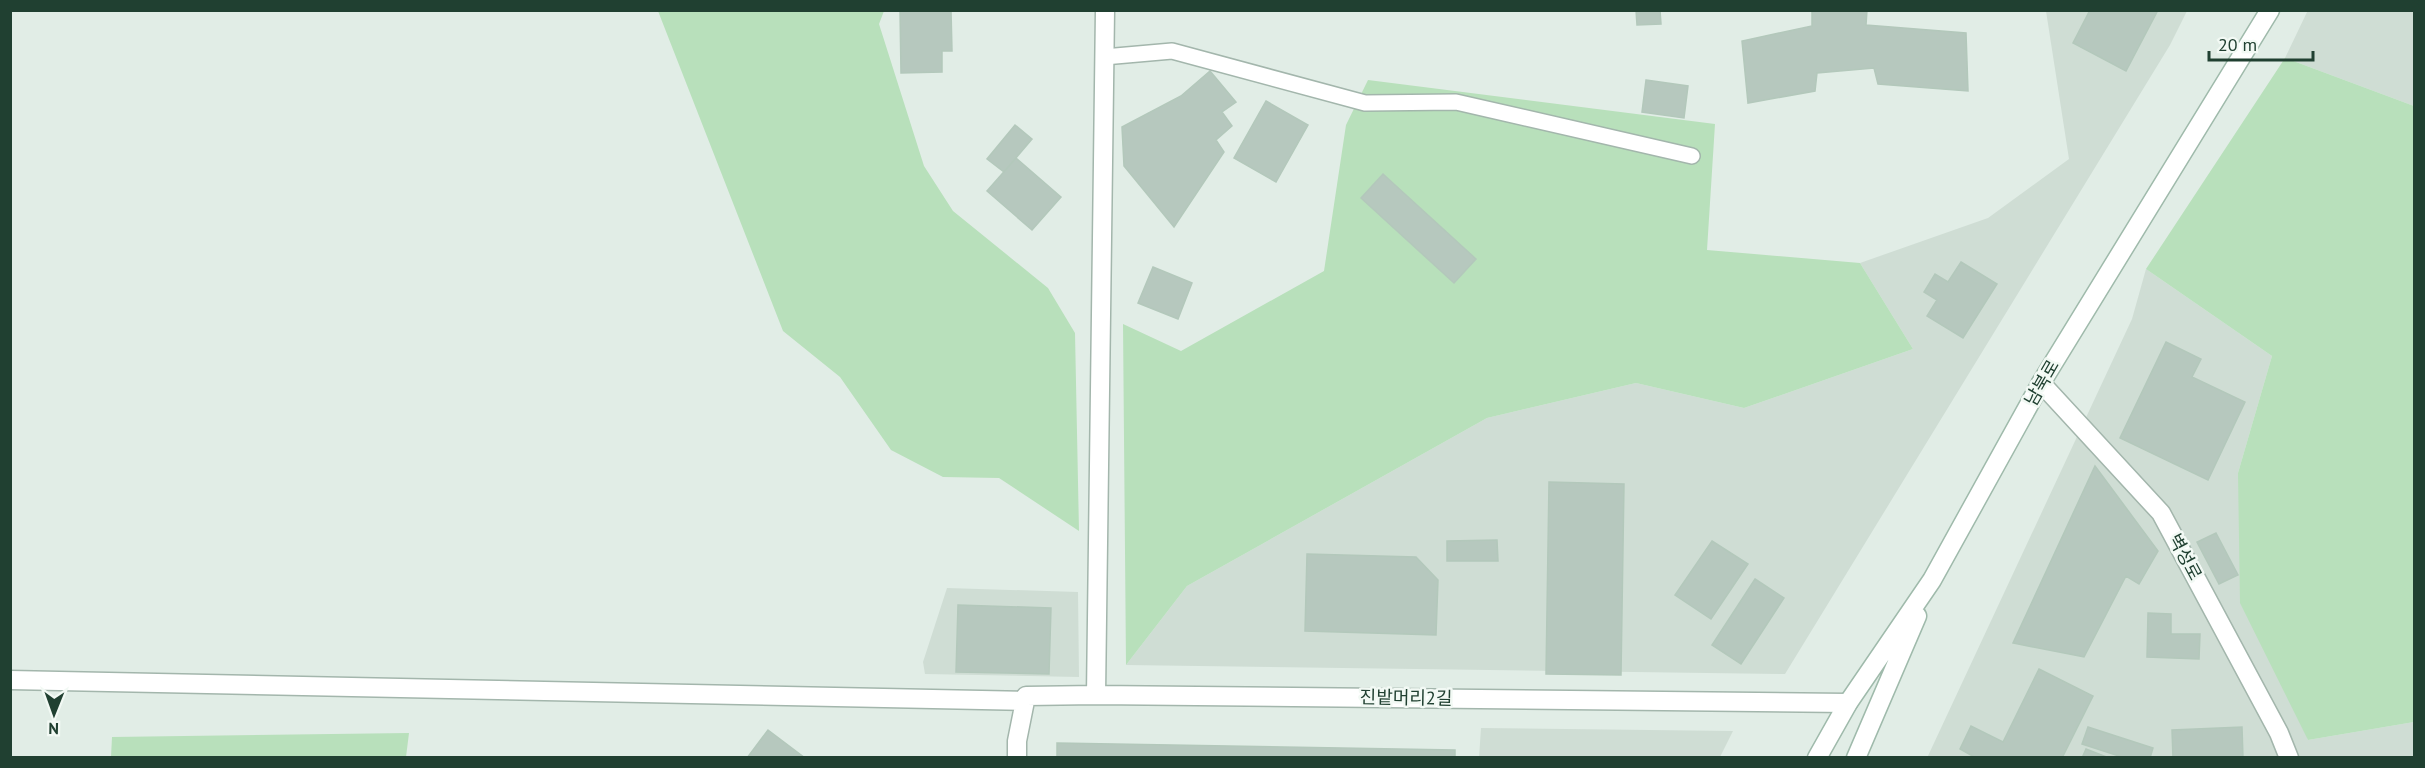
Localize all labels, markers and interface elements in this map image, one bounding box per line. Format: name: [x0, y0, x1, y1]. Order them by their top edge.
scale bar: [2209, 24, 2312, 62]
text: 20 m: [2218, 33, 2257, 56]
street label: 남북로: [2019, 355, 2064, 410]
street label: 벽성로: [2164, 529, 2207, 584]
north arrow: [24, 684, 84, 744]
street label: 진밭머리2길: [1360, 685, 1453, 710]
text: N: [48, 719, 59, 739]

